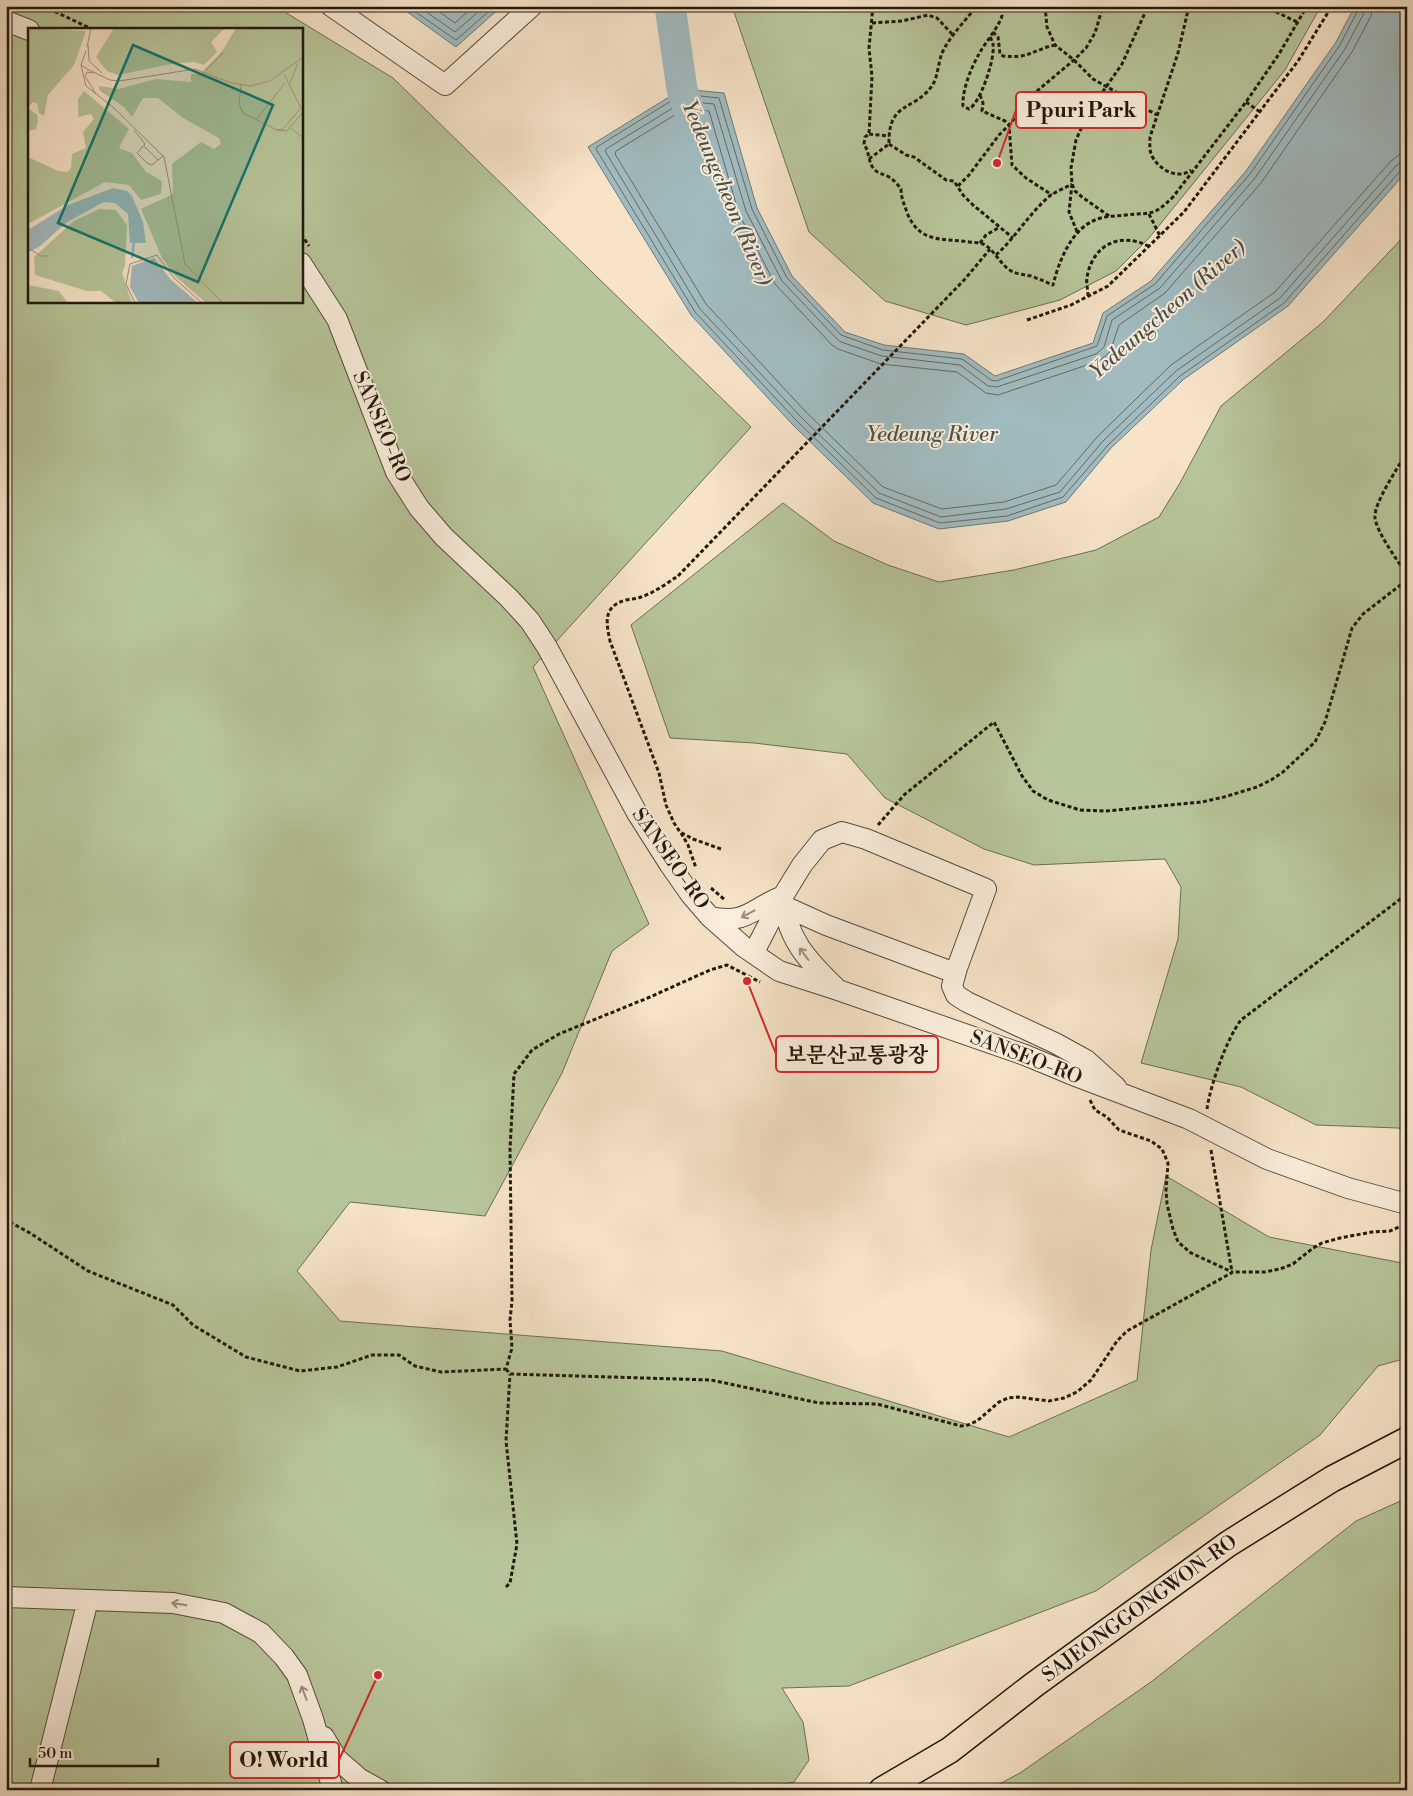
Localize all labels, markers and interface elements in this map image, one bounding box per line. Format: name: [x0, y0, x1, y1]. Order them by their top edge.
inset map: [28, 28, 302, 302]
callout: Ppuri Park: [1016, 92, 1146, 128]
water label: Yedeungcheon (River): [675, 97, 777, 290]
text: Ppuri Park: [1026, 98, 1137, 124]
water label: Yedeungcheon (River): [1085, 235, 1252, 385]
street label: SANSEO-RO: [346, 368, 416, 486]
water label: Yedeung River: [866, 422, 999, 448]
street label: SANSEO-RO: [626, 803, 714, 915]
one-way arrow: [741, 910, 756, 919]
one-way arrow: [799, 948, 810, 961]
street label: SANSEO-RO: [966, 1025, 1086, 1091]
callout: 보문산교통광장: [776, 1036, 938, 1072]
text: 보문산교통광장: [786, 1043, 929, 1069]
street label: SAJEONGGONGWON-RO: [1037, 1530, 1243, 1688]
one-way arrow: [171, 1599, 187, 1609]
one-way arrow: [299, 1686, 308, 1701]
scale bar: [30, 1736, 158, 1768]
callout: O! World: [230, 1742, 339, 1778]
text: 50 m: [38, 1744, 72, 1763]
text: O! World: [239, 1748, 329, 1774]

